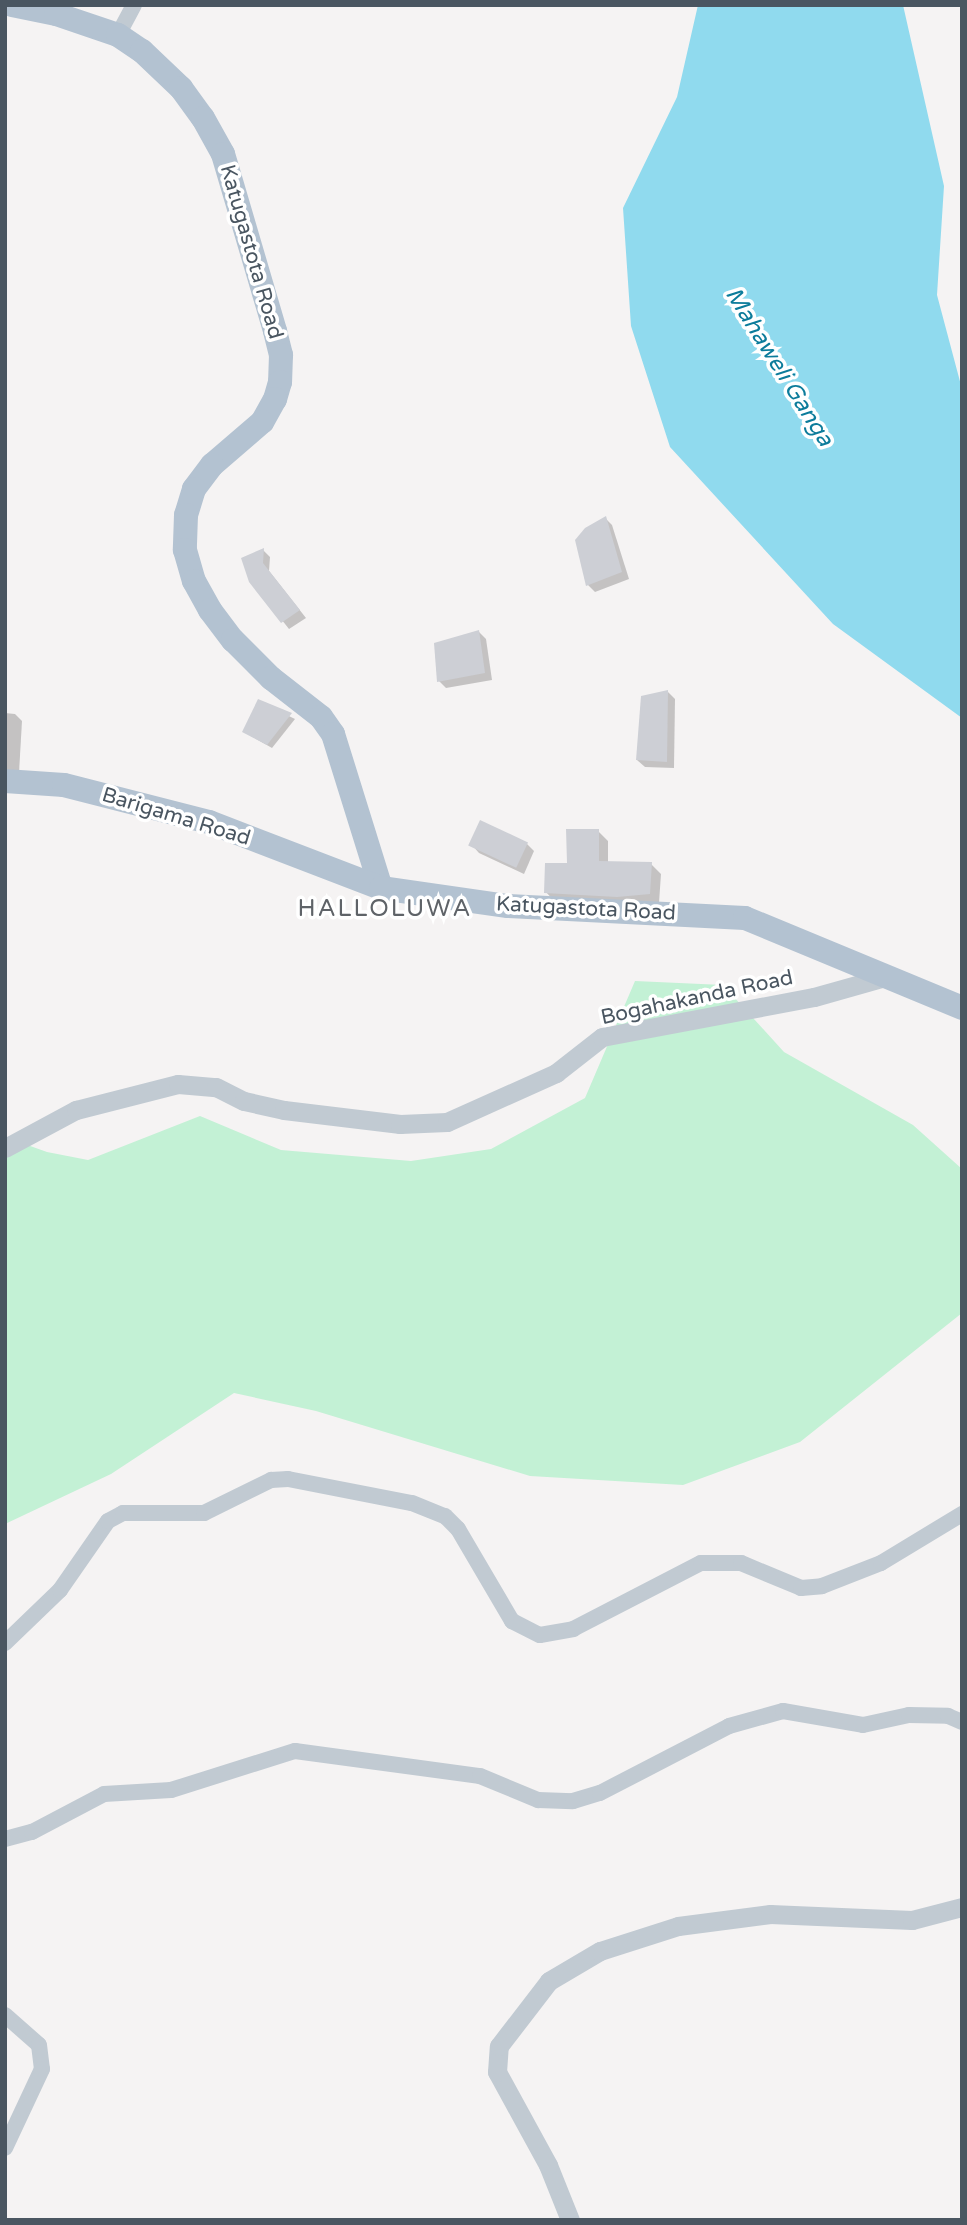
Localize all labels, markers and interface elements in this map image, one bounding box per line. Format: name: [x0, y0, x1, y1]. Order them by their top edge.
street label: Katugastota Road: [214, 162, 288, 342]
water label: Mahaweli Ganga: [719, 282, 839, 452]
street label: Barigama Road: [99, 782, 253, 852]
street label: Katugastota Road: [495, 892, 677, 926]
district label: HALLOLUWA: [299, 895, 471, 923]
street label: Bogahakanda Road: [599, 965, 795, 1031]

